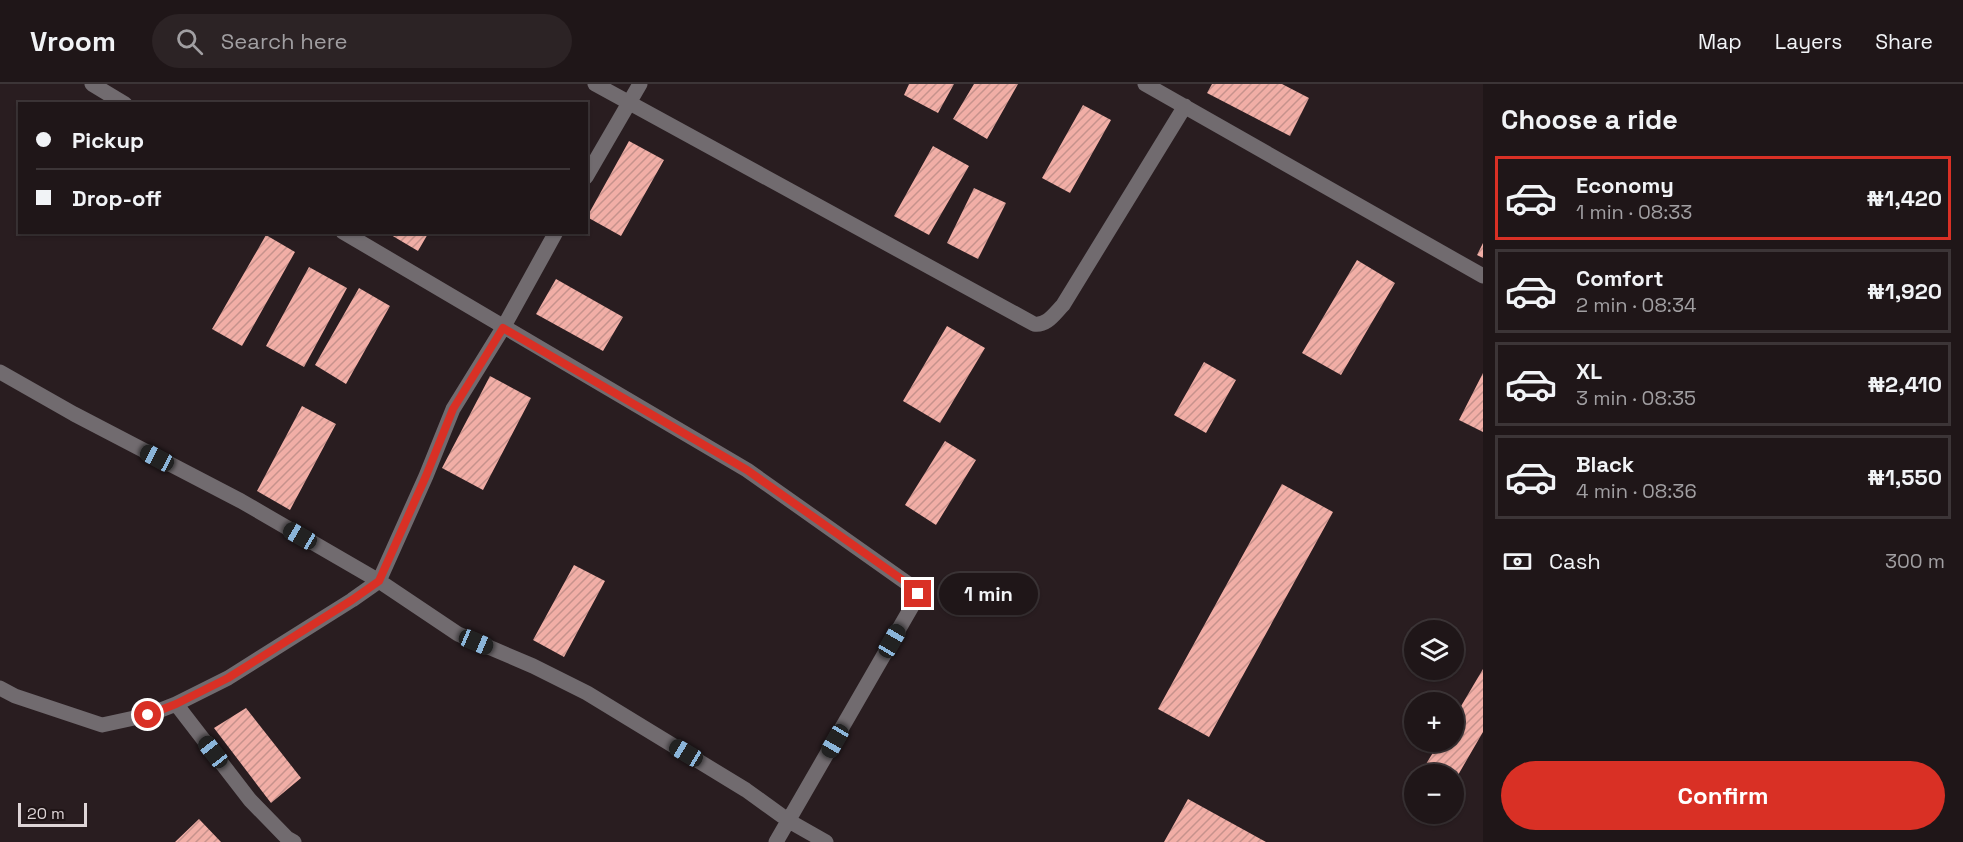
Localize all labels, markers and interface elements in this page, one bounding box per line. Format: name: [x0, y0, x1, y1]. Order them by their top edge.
search box: [152, 14, 572, 68]
text: Vroom: [30, 23, 116, 59]
icon: search: [173, 25, 206, 58]
text: Search here: [221, 27, 348, 55]
text: Map: [1698, 28, 1742, 55]
text: Layers: [1775, 28, 1842, 55]
text: Share: [1875, 28, 1933, 55]
text: Choose a ride: [1501, 102, 1678, 137]
text: Pickup: [72, 126, 144, 154]
icon: car: [1504, 171, 1558, 225]
text: Economy: [1576, 171, 1674, 199]
text: Drop-off: [72, 184, 162, 212]
text: ₦1,420: [1867, 184, 1942, 212]
text: 1 min · 08:33: [1576, 199, 1692, 225]
icon: car: [1504, 264, 1558, 318]
text: Comfort: [1576, 264, 1664, 292]
text: ₦1,920: [1867, 277, 1942, 305]
text: 2 min · 08:34: [1576, 292, 1697, 318]
icon: car: [1504, 357, 1558, 411]
text: XL: [1576, 357, 1602, 385]
text: ₦2,410: [1867, 370, 1942, 398]
text: 3 min · 08:35: [1576, 385, 1696, 411]
car: [137, 442, 177, 474]
icon: car: [1504, 450, 1558, 504]
text: Black: [1576, 450, 1634, 478]
text: ₦1,550: [1867, 463, 1942, 491]
text: 4 min · 08:36: [1576, 478, 1697, 504]
car: [280, 519, 320, 553]
icon: cash: [1501, 545, 1534, 578]
text: Cash: [1549, 547, 1601, 575]
text: 300 m: [1885, 548, 1945, 574]
callout: 1 min: [939, 573, 1038, 615]
route end: [904, 580, 931, 607]
text: 1 min: [964, 581, 1013, 607]
map controls: [1404, 620, 1464, 824]
button: layers: [1404, 620, 1464, 680]
car: [875, 621, 909, 661]
car: [456, 627, 496, 657]
button: +: [1404, 692, 1464, 752]
route start: [134, 701, 161, 728]
car: [818, 721, 852, 761]
car: [195, 732, 231, 772]
car: [666, 736, 706, 770]
button: Confirm: [1501, 761, 1945, 830]
button: −: [1404, 764, 1464, 824]
scale bar: [18, 800, 87, 828]
text: 20 m: [27, 803, 65, 824]

